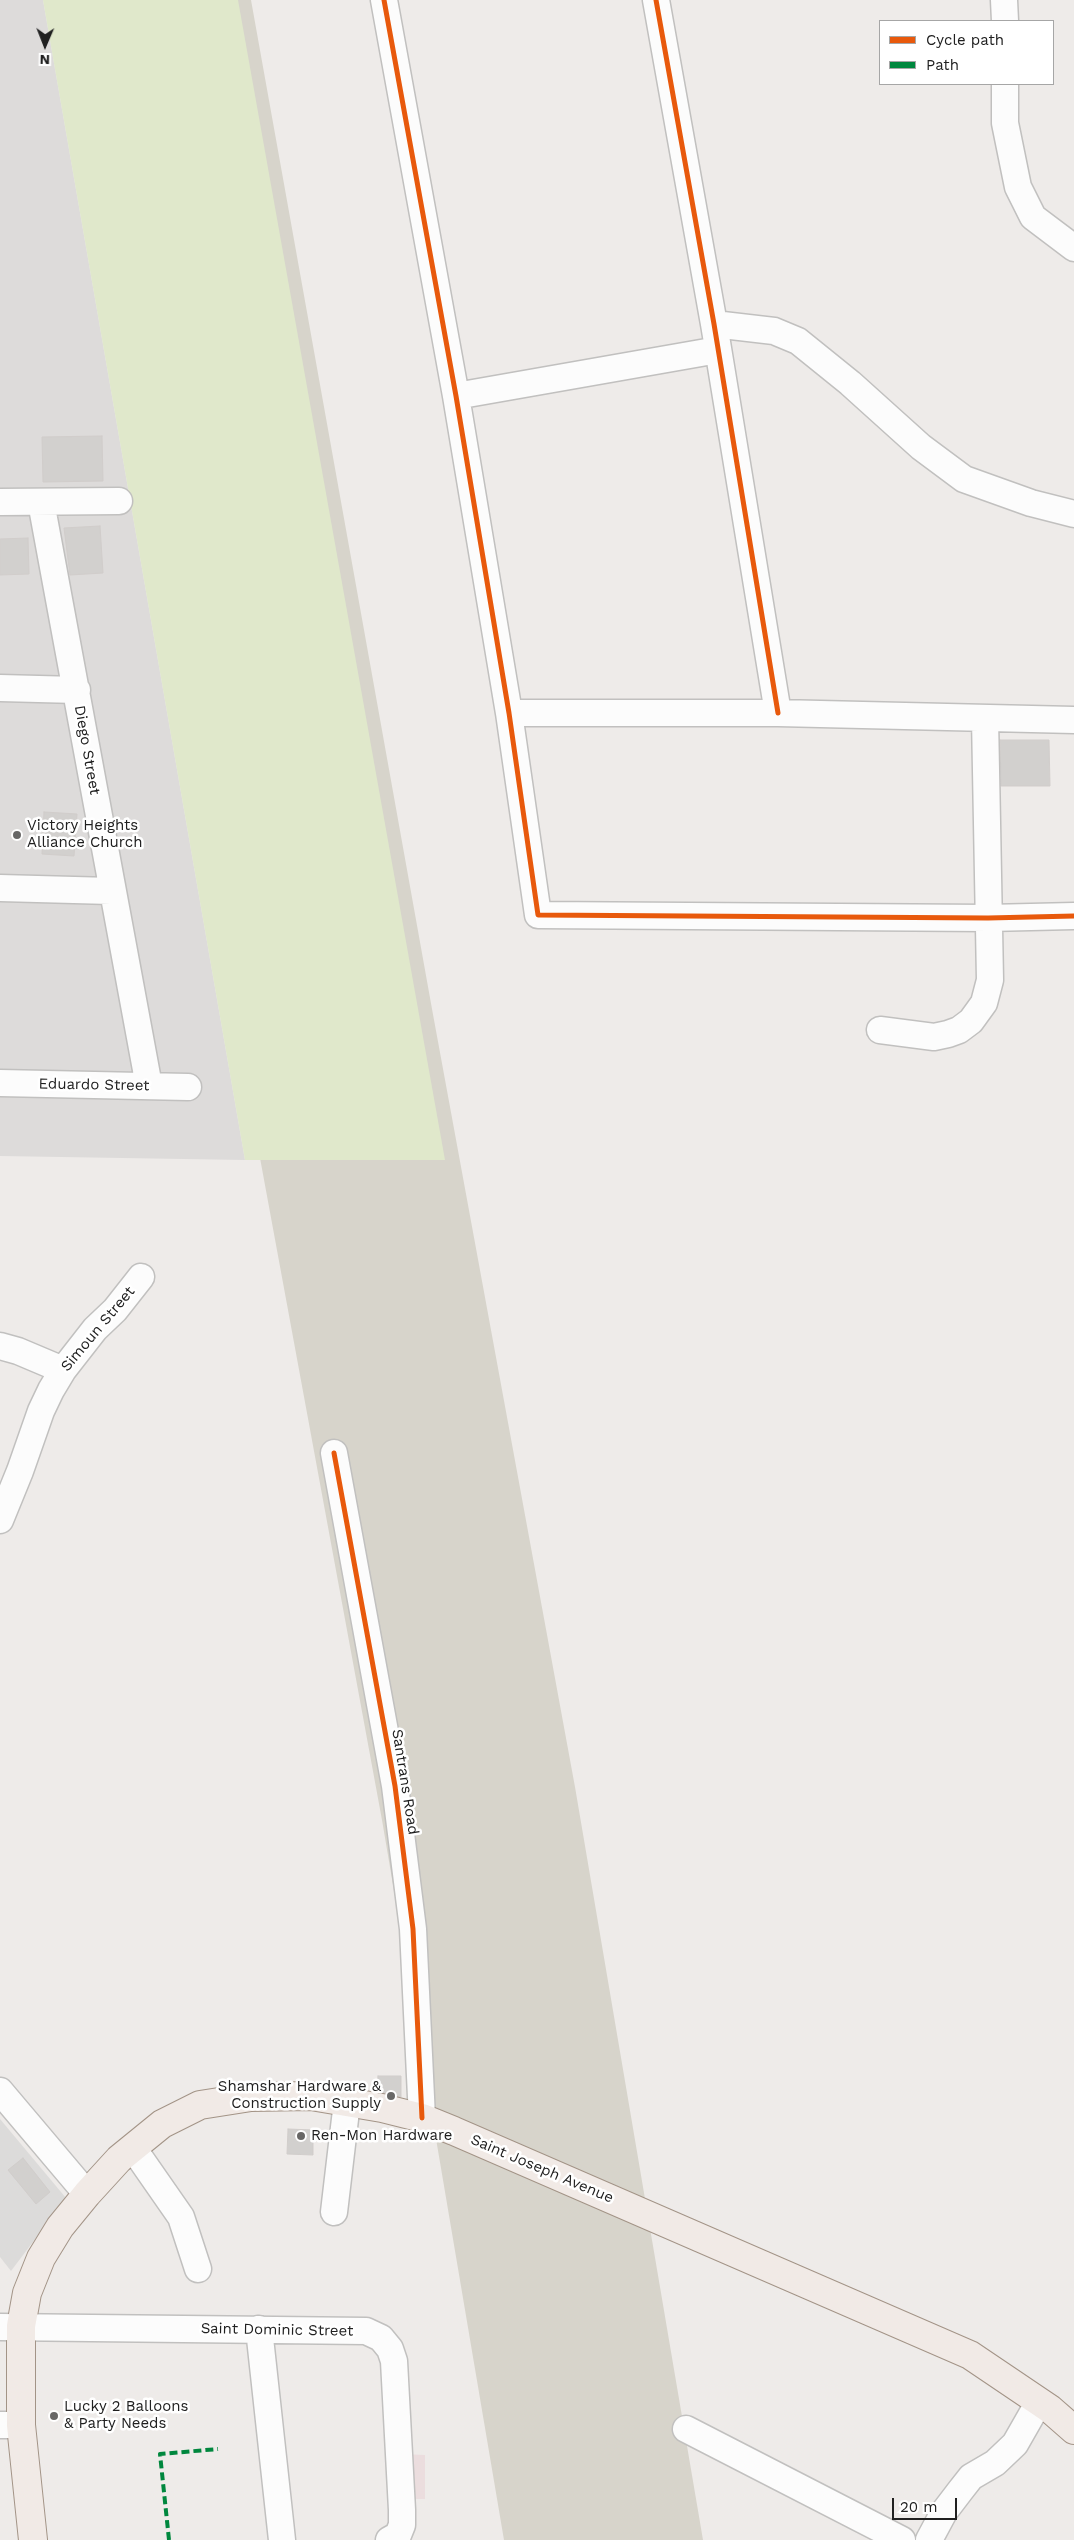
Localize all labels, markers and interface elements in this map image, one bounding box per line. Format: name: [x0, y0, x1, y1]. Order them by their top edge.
north arrow: [20, 20, 70, 70]
legend: [879, 20, 1054, 85]
text: Cycle path: [926, 31, 1004, 49]
text: N: [39, 52, 50, 68]
text: Path: [926, 56, 959, 74]
street label: Diego Street: [70, 704, 104, 796]
place label: Victory Heights Alliance Church: [27, 817, 142, 852]
marker: Victory Heights Alliance Church: [11, 829, 23, 841]
street label: Eduardo Street: [38, 1075, 150, 1095]
street label: Simoun Street: [57, 1283, 139, 1375]
street label: Santrans Road: [388, 1728, 422, 1836]
place label: Shamshar Hardware & Construction Supply: [218, 2078, 381, 2113]
marker: Shamshar Hardware & Construction Supply: [385, 2090, 397, 2102]
place label: Ren-Mon Hardware: [311, 2127, 452, 2145]
marker: Ren-Mon Hardware: [295, 2130, 307, 2142]
street label: Saint Joseph Avenue: [468, 2131, 616, 2207]
street label: Saint Dominic Street: [201, 2320, 353, 2340]
place label: Lucky 2 Balloons & Party Needs: [64, 2398, 188, 2433]
marker: Lucky 2 Balloons & Party Needs: [48, 2410, 60, 2422]
scale bar: [894, 2488, 959, 2520]
text: 20 m: [900, 2498, 938, 2516]

